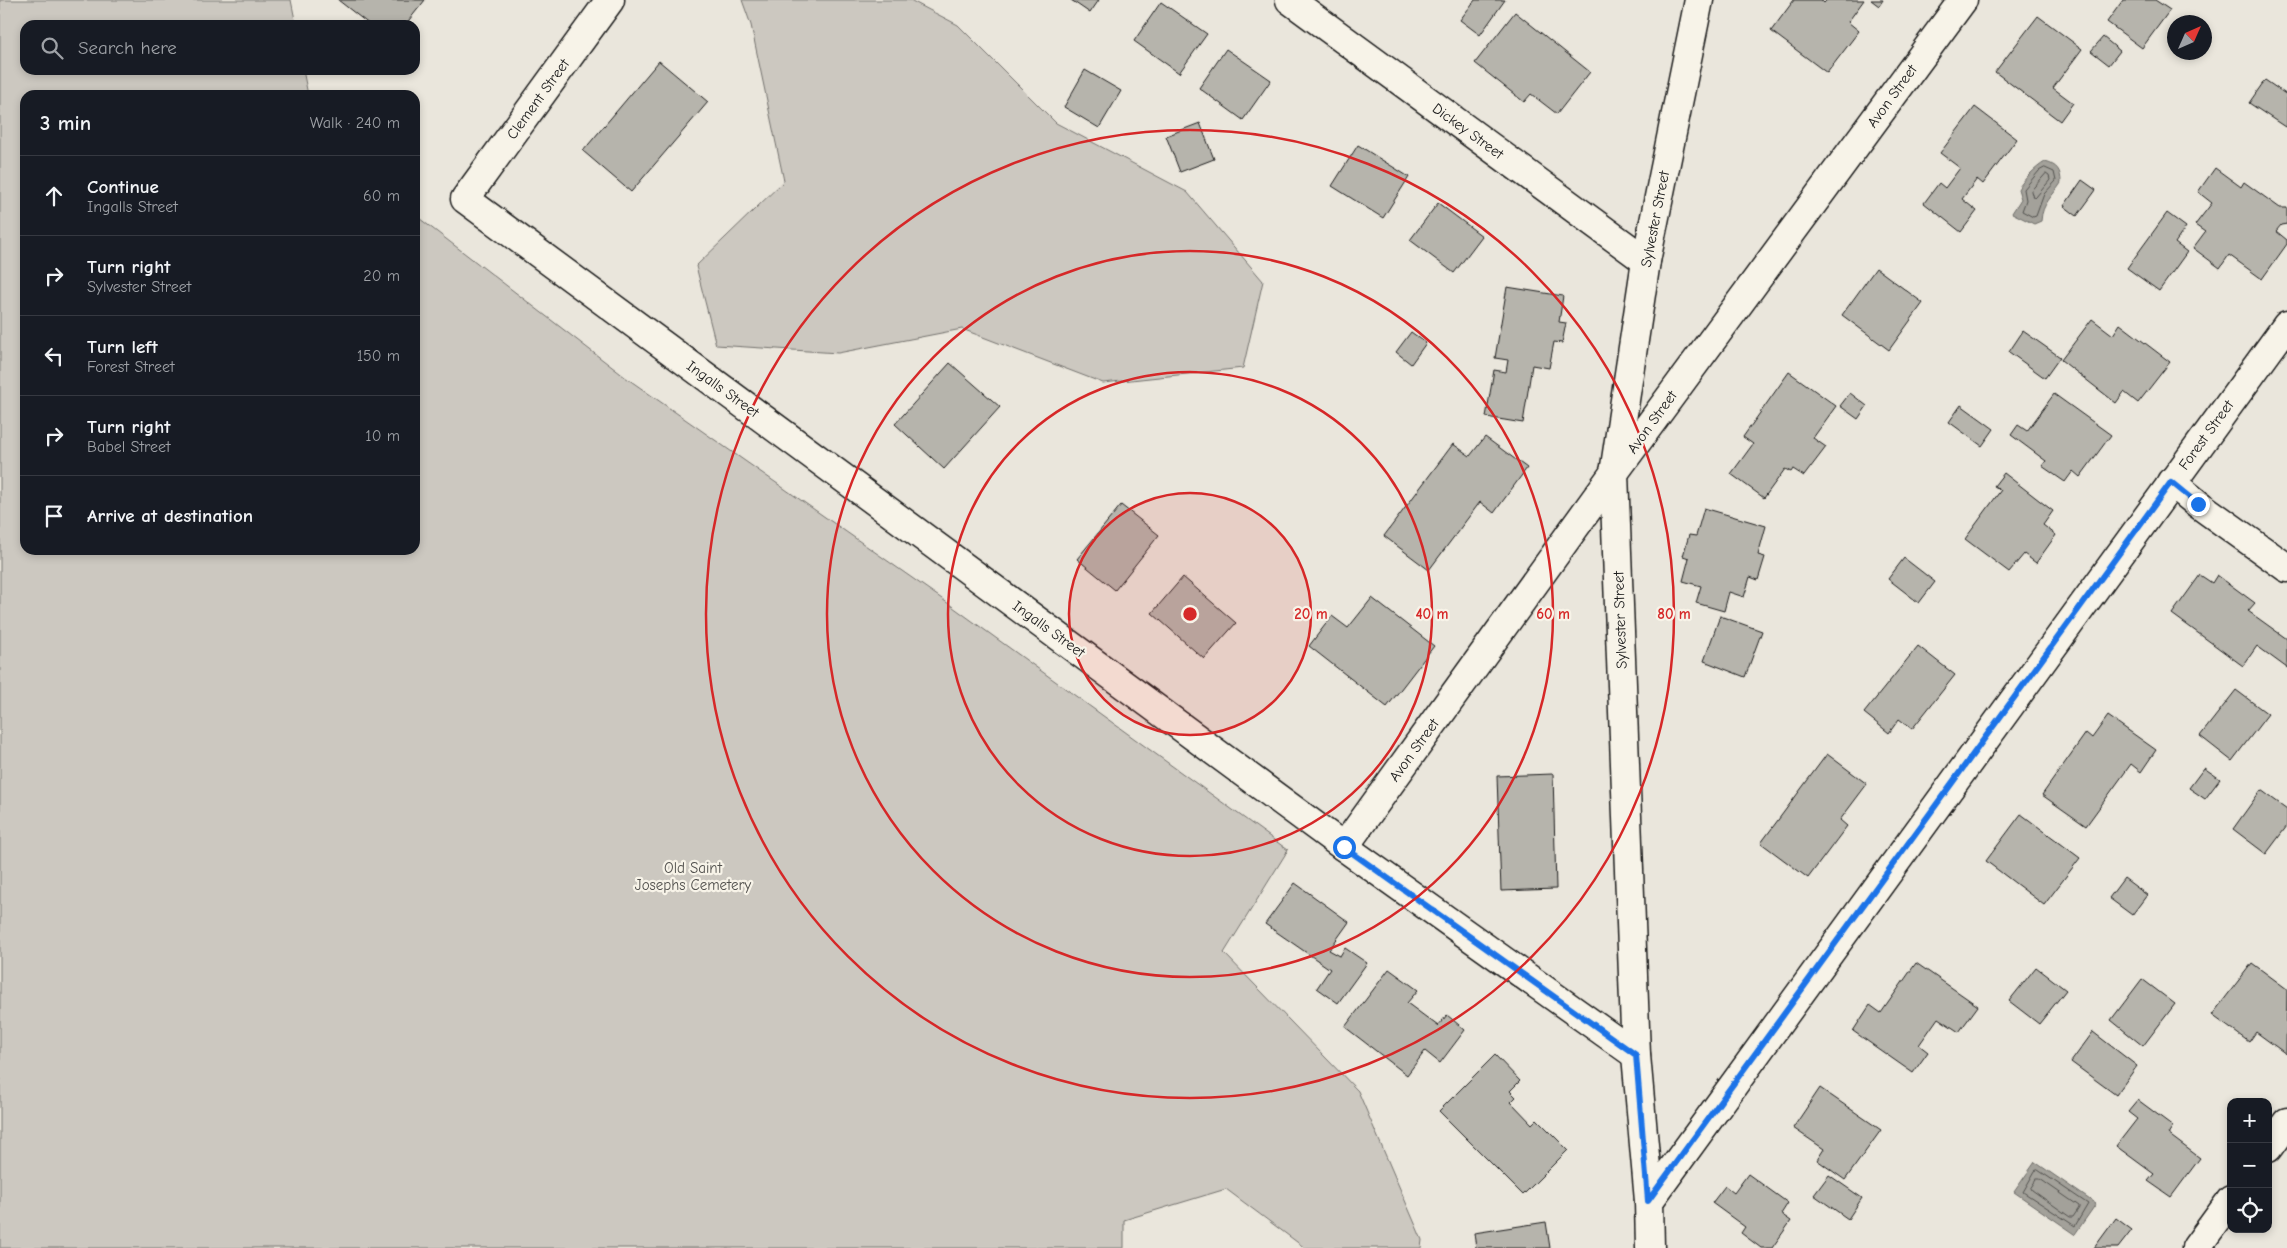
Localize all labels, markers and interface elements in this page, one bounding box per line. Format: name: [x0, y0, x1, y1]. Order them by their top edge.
north arrow: [2167, 15, 2212, 60]
search box: [20, 20, 420, 75]
icon: search: [38, 34, 66, 62]
text: Search here: [78, 37, 177, 59]
street label: Clement Street: [503, 55, 574, 143]
street label: Avon Street: [1863, 60, 1921, 131]
street label: Dickey Street: [1429, 99, 1508, 163]
text: 3 min: [40, 111, 91, 135]
text: Walk · 240 m: [310, 114, 400, 132]
street label: Sylvester Street: [1637, 169, 1673, 269]
text: Continue: [87, 176, 159, 198]
icon: ahead: [40, 182, 68, 210]
text: 60 m: [363, 187, 400, 205]
text: Ingalls Street: [87, 198, 178, 216]
text: Turn right: [87, 256, 171, 278]
icon: right: [40, 262, 68, 290]
text: 20 m: [363, 267, 400, 285]
text: Sylvester Street: [87, 278, 191, 296]
text: Turn left: [87, 336, 158, 358]
icon: left: [40, 342, 68, 370]
text: 150 m: [357, 347, 400, 365]
street label: Ingalls Street: [683, 357, 763, 422]
text: Forest Street: [87, 358, 175, 376]
street label: Avon Street: [1623, 386, 1681, 457]
street label: Forest Street: [2175, 396, 2238, 473]
text: Turn right: [87, 416, 171, 438]
icon: right: [40, 422, 68, 450]
text: 10 m: [365, 427, 400, 445]
text: Babel Street: [87, 438, 171, 456]
route end: [2187, 493, 2210, 516]
icon: arrive: [40, 502, 68, 530]
text: Arrive at destination: [87, 505, 253, 527]
street label: Sylvester Street: [1609, 570, 1631, 669]
street label: Ingalls Street: [1009, 597, 1089, 662]
centre of rings: [1181, 605, 1199, 623]
text: 20 m: [1294, 605, 1328, 623]
text: 40 m: [1416, 605, 1449, 623]
text: 60 m: [1536, 605, 1570, 623]
text: 80 m: [1657, 605, 1691, 623]
street label: Avon Street: [1385, 714, 1443, 785]
route start: [1333, 836, 1356, 859]
park label: Old Saint Josephs Cemetery: [635, 859, 751, 894]
map controls: [2227, 1098, 2272, 1233]
button: +: [2227, 1098, 2272, 1143]
button: −: [2227, 1143, 2272, 1188]
button: locate: [2227, 1188, 2272, 1233]

